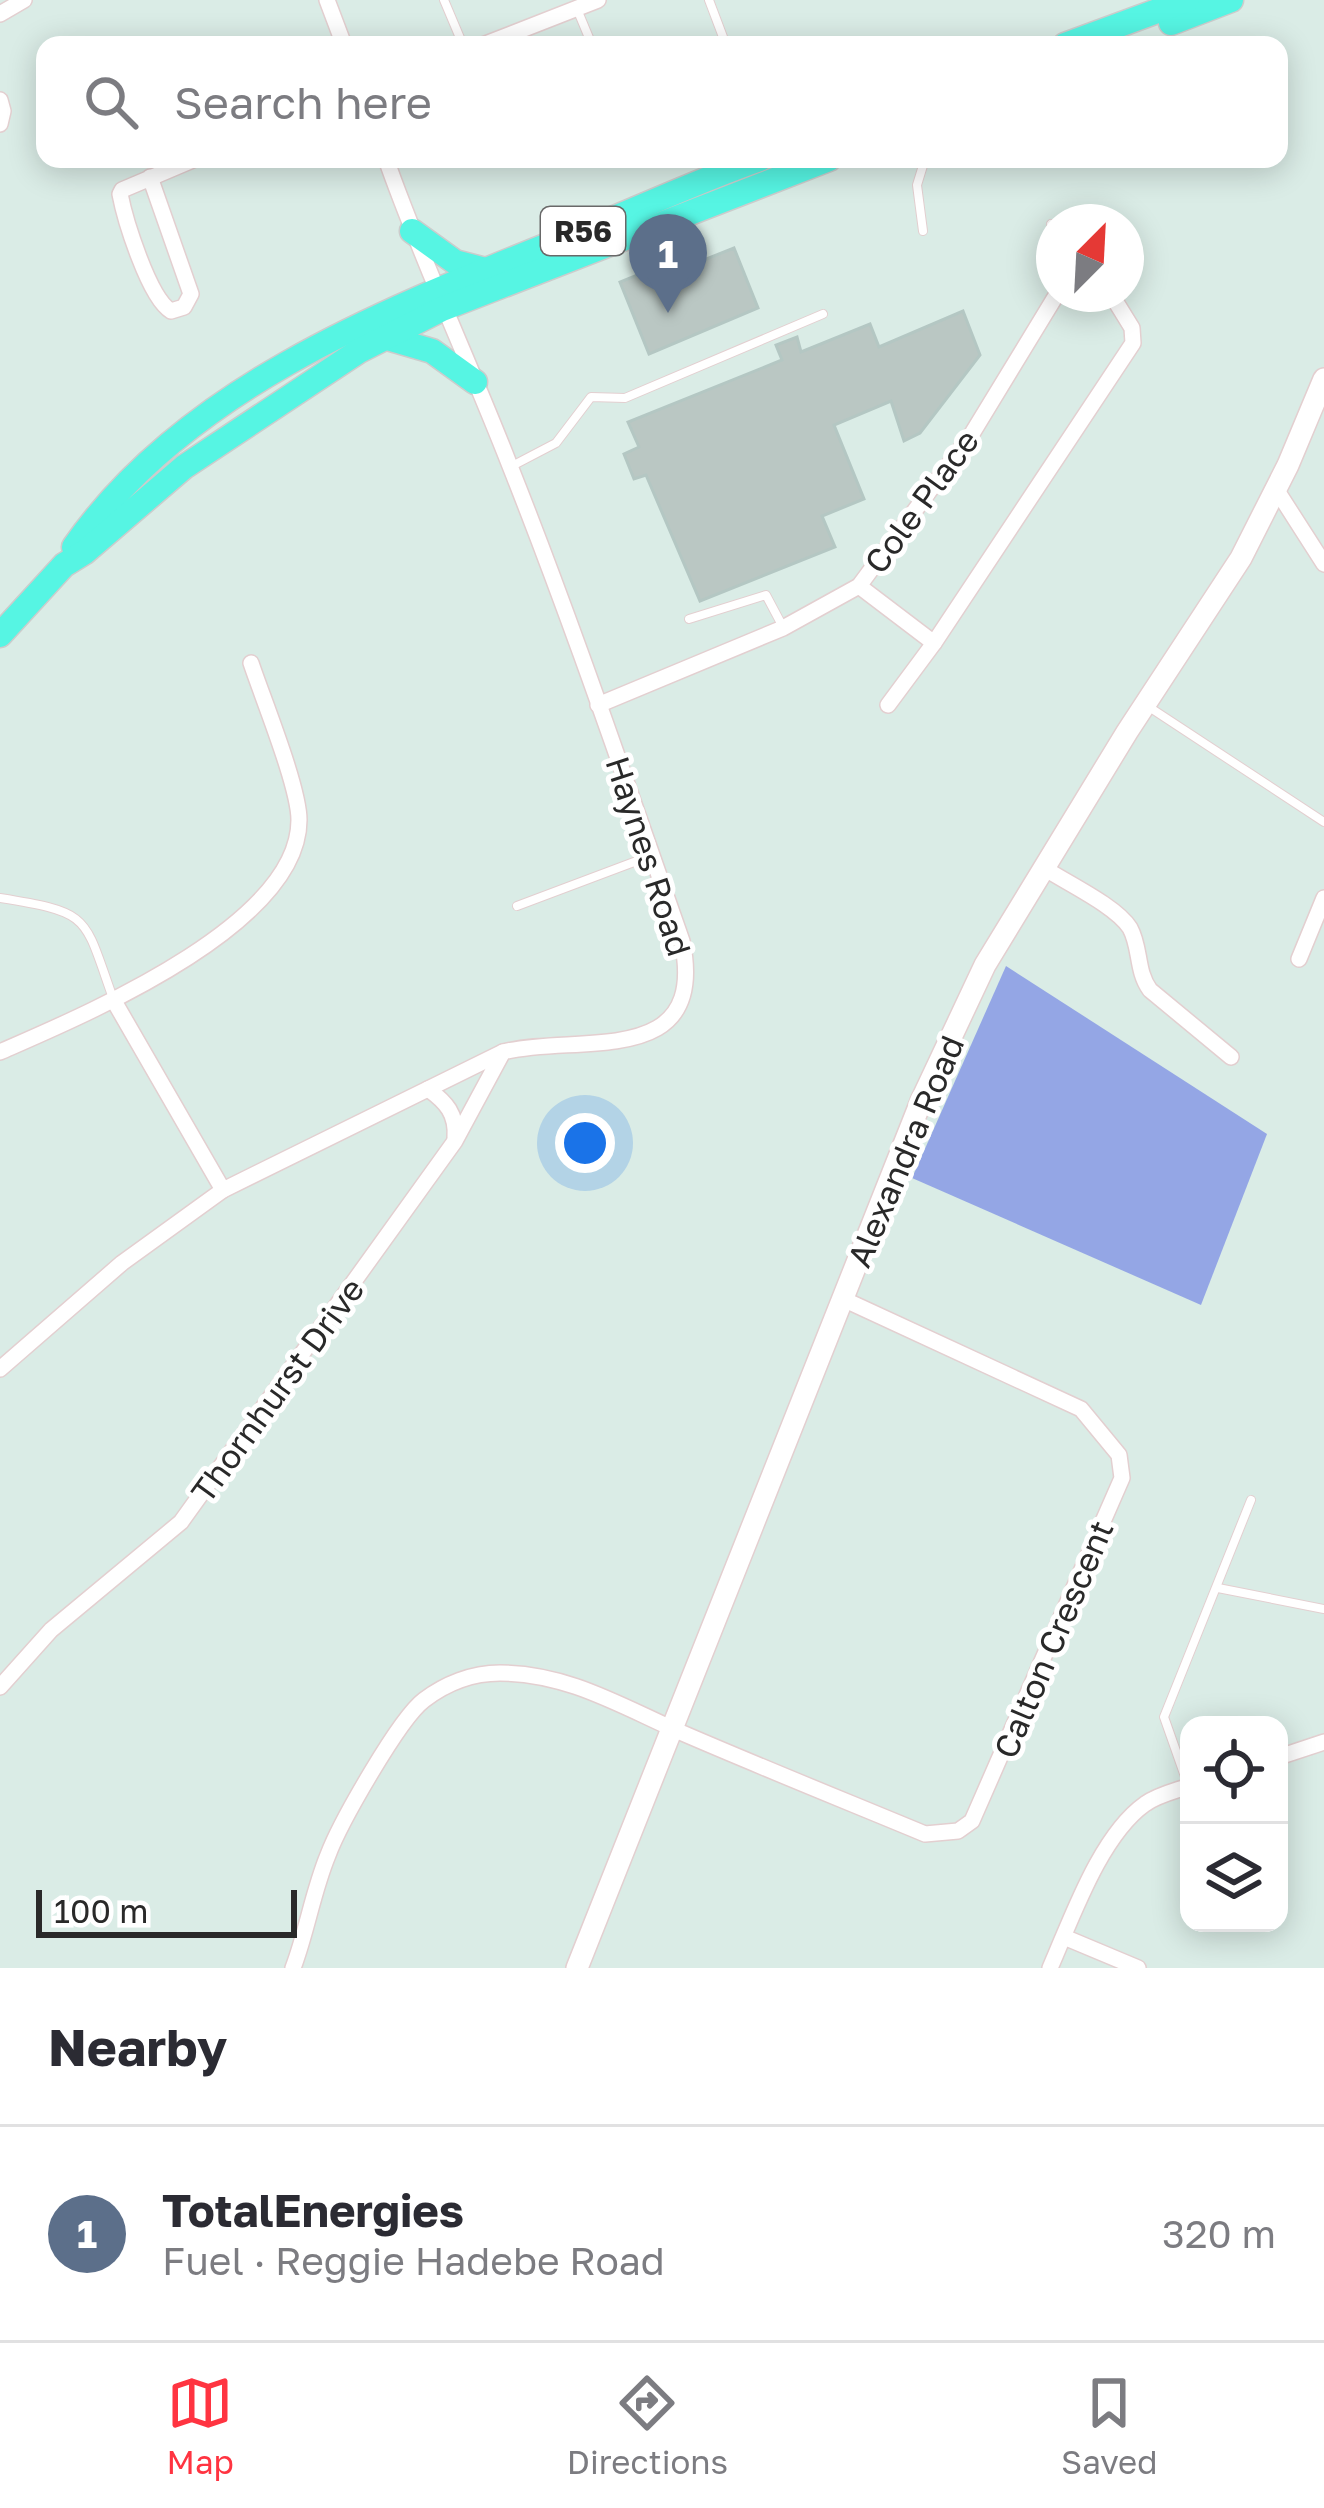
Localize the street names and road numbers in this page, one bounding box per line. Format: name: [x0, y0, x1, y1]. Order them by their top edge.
road number: R56: [541, 207, 625, 255]
street label: Cole Place: [856, 422, 986, 580]
street label: Haynes Road: [598, 751, 700, 961]
street label: Alexandra Road: [839, 1029, 971, 1273]
street label: Thornhurst Drive: [183, 1270, 371, 1510]
street label: Calton Crescent: [985, 1514, 1121, 1764]

